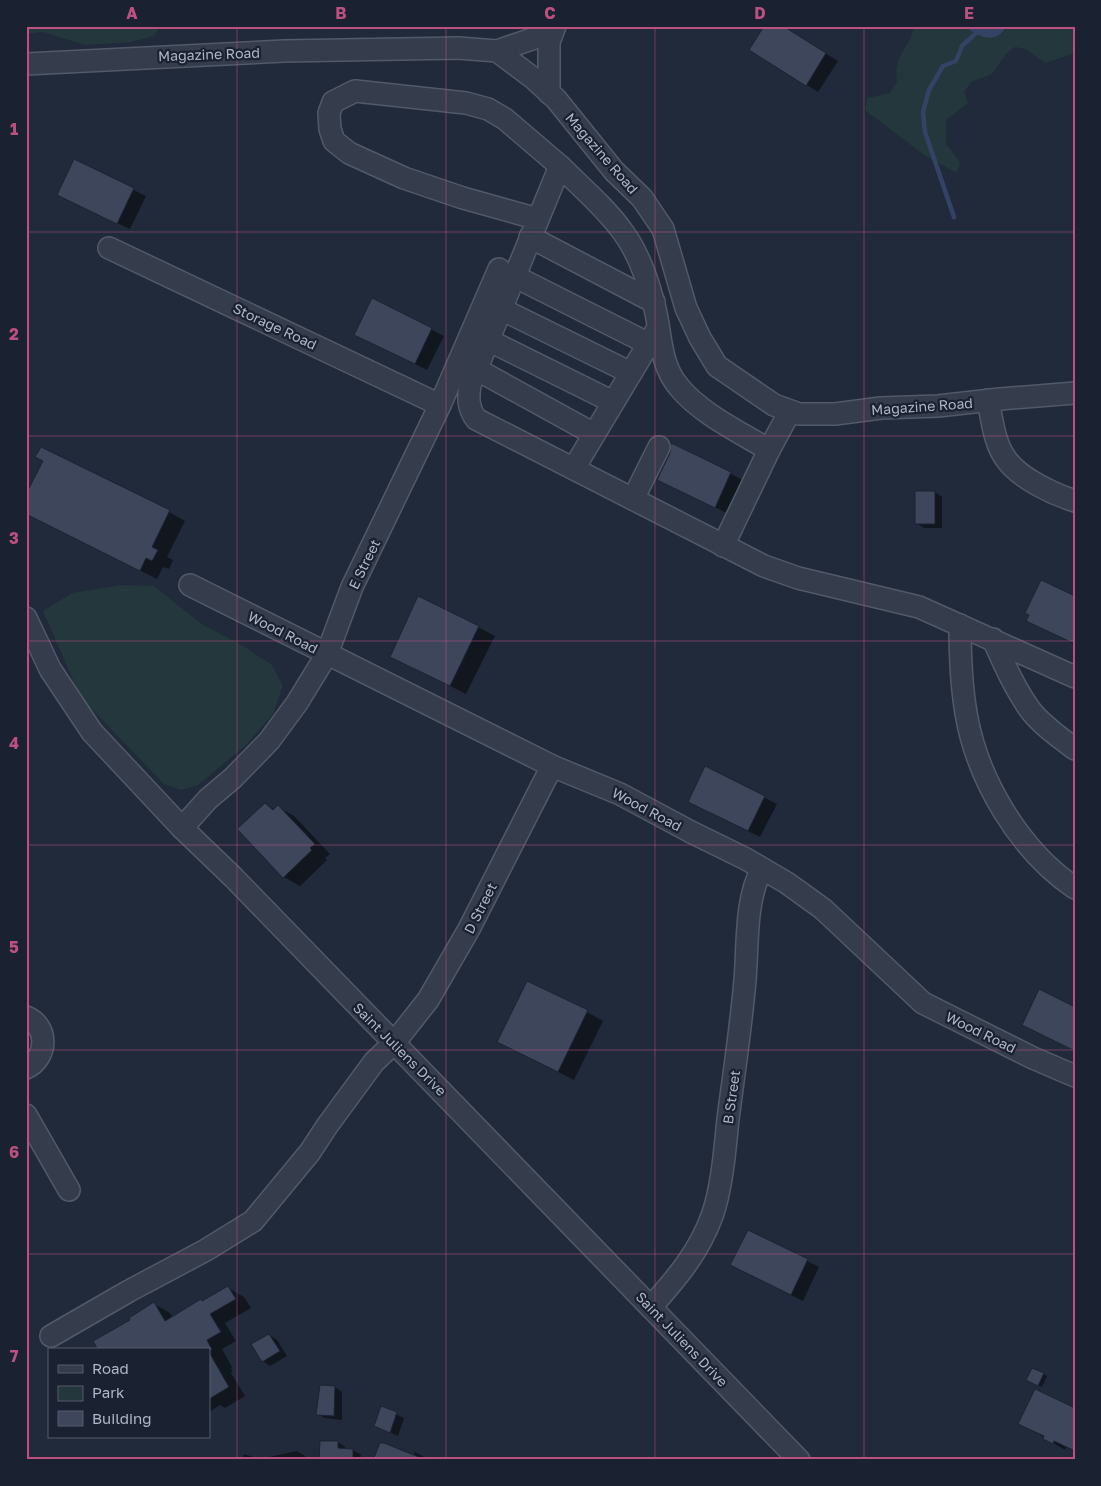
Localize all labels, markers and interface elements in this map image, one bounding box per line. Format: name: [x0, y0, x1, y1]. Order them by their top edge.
text: A: [126, 3, 138, 23]
text: B: [335, 3, 347, 23]
text: C: [544, 3, 556, 23]
text: D: [754, 3, 766, 23]
text: E: [964, 3, 974, 23]
street label: Magazine Road: [158, 44, 260, 64]
street label: Magazine Road: [562, 109, 642, 197]
text: 1: [10, 119, 18, 139]
street label: Storage Road: [230, 299, 320, 353]
text: 2: [9, 324, 19, 344]
street label: Magazine Road: [871, 394, 973, 418]
text: 3: [9, 528, 19, 548]
street label: E Street: [345, 536, 383, 592]
street label: Wood Road: [245, 607, 321, 657]
text: 4: [9, 733, 19, 753]
street label: Wood Road: [609, 784, 685, 834]
street label: D Street: [460, 880, 500, 936]
text: 5: [9, 937, 19, 957]
street label: Saint Juliens Drive: [350, 999, 450, 1099]
street label: Wood Road: [943, 1008, 1019, 1056]
street label: B Street: [719, 1069, 743, 1125]
text: 6: [9, 1142, 19, 1162]
street label: Saint Juliens Drive: [632, 1288, 732, 1390]
text: 7: [10, 1346, 19, 1366]
legend: [48, 1348, 210, 1438]
text: Road: [92, 1359, 129, 1377]
text: Park: [92, 1383, 125, 1401]
text: Building: [92, 1409, 152, 1427]

